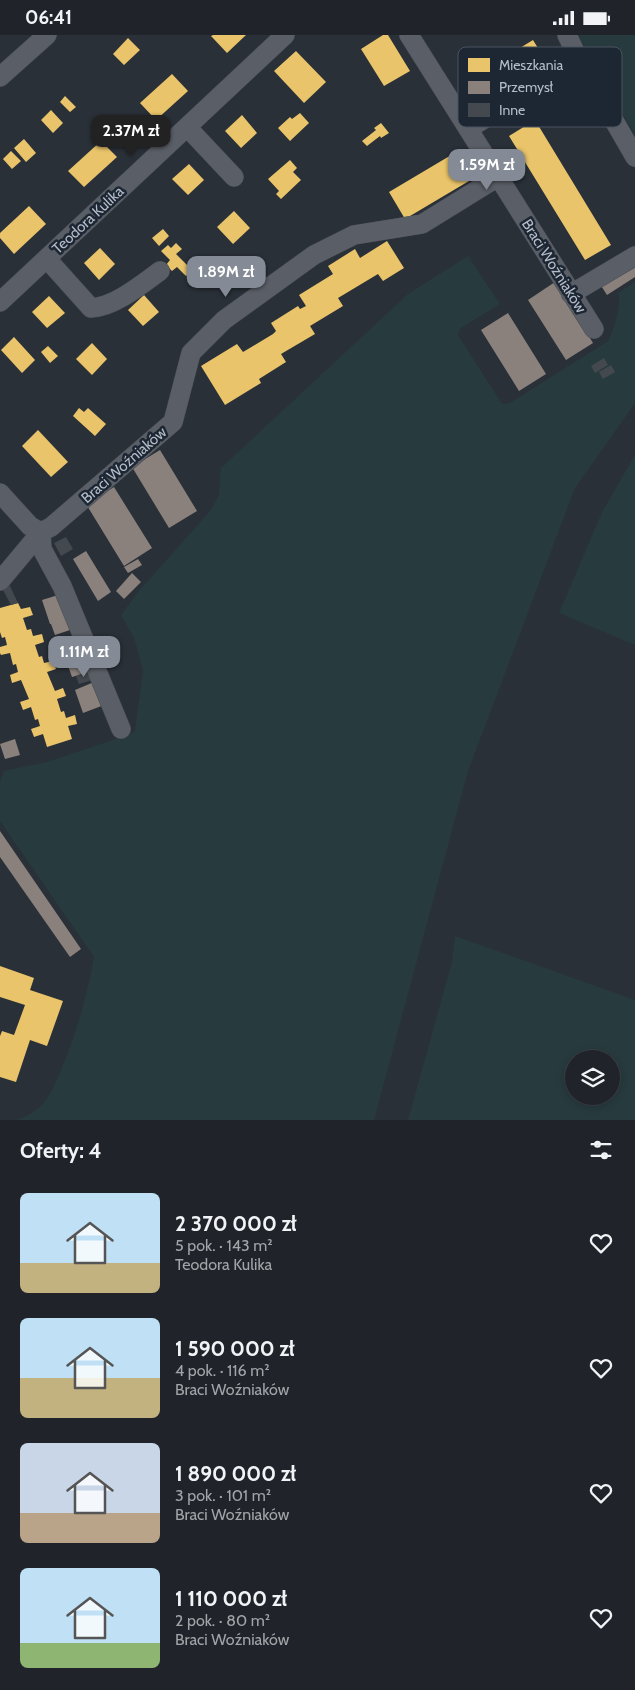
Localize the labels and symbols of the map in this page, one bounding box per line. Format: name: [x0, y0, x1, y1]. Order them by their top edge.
legend: [458, 47, 622, 127]
text: Mieszkania: [499, 56, 563, 74]
text: Przemysł: [499, 78, 554, 96]
text: Inne: [499, 101, 525, 119]
pin: 2.37M zł: [79, 115, 183, 157]
pin: 1.59M zł: [435, 149, 539, 191]
street label: Teodora Kulika: [49, 182, 128, 258]
street label: Braci Woźniaków: [518, 216, 590, 316]
pin: 1.89M zł: [174, 255, 278, 298]
street label: Braci Woźniaków: [78, 423, 170, 507]
pin: 1.11M zł: [32, 635, 136, 678]

